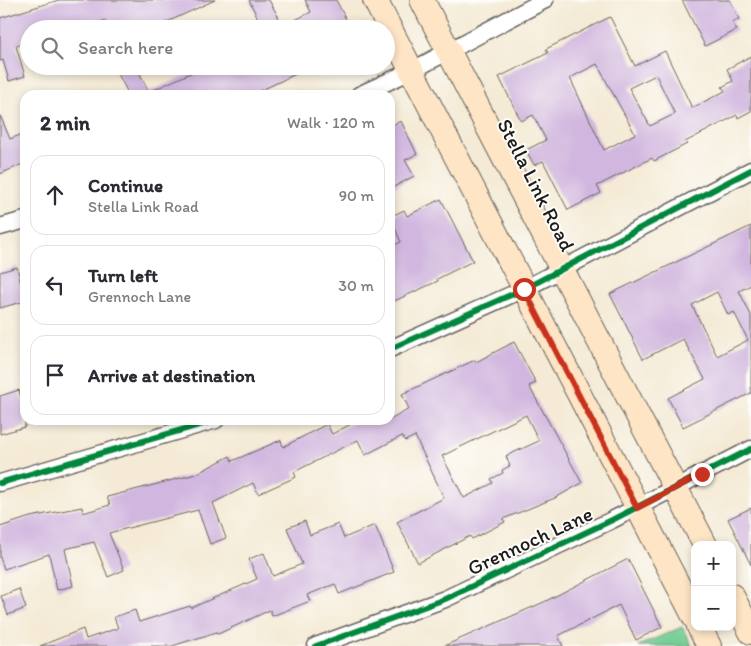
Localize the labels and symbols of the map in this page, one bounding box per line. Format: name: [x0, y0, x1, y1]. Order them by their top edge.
street label: Stella Link Road: [492, 114, 581, 256]
route start: [513, 278, 536, 301]
route end: [691, 463, 714, 486]
street label: Grennoch Lane: [463, 501, 596, 580]

